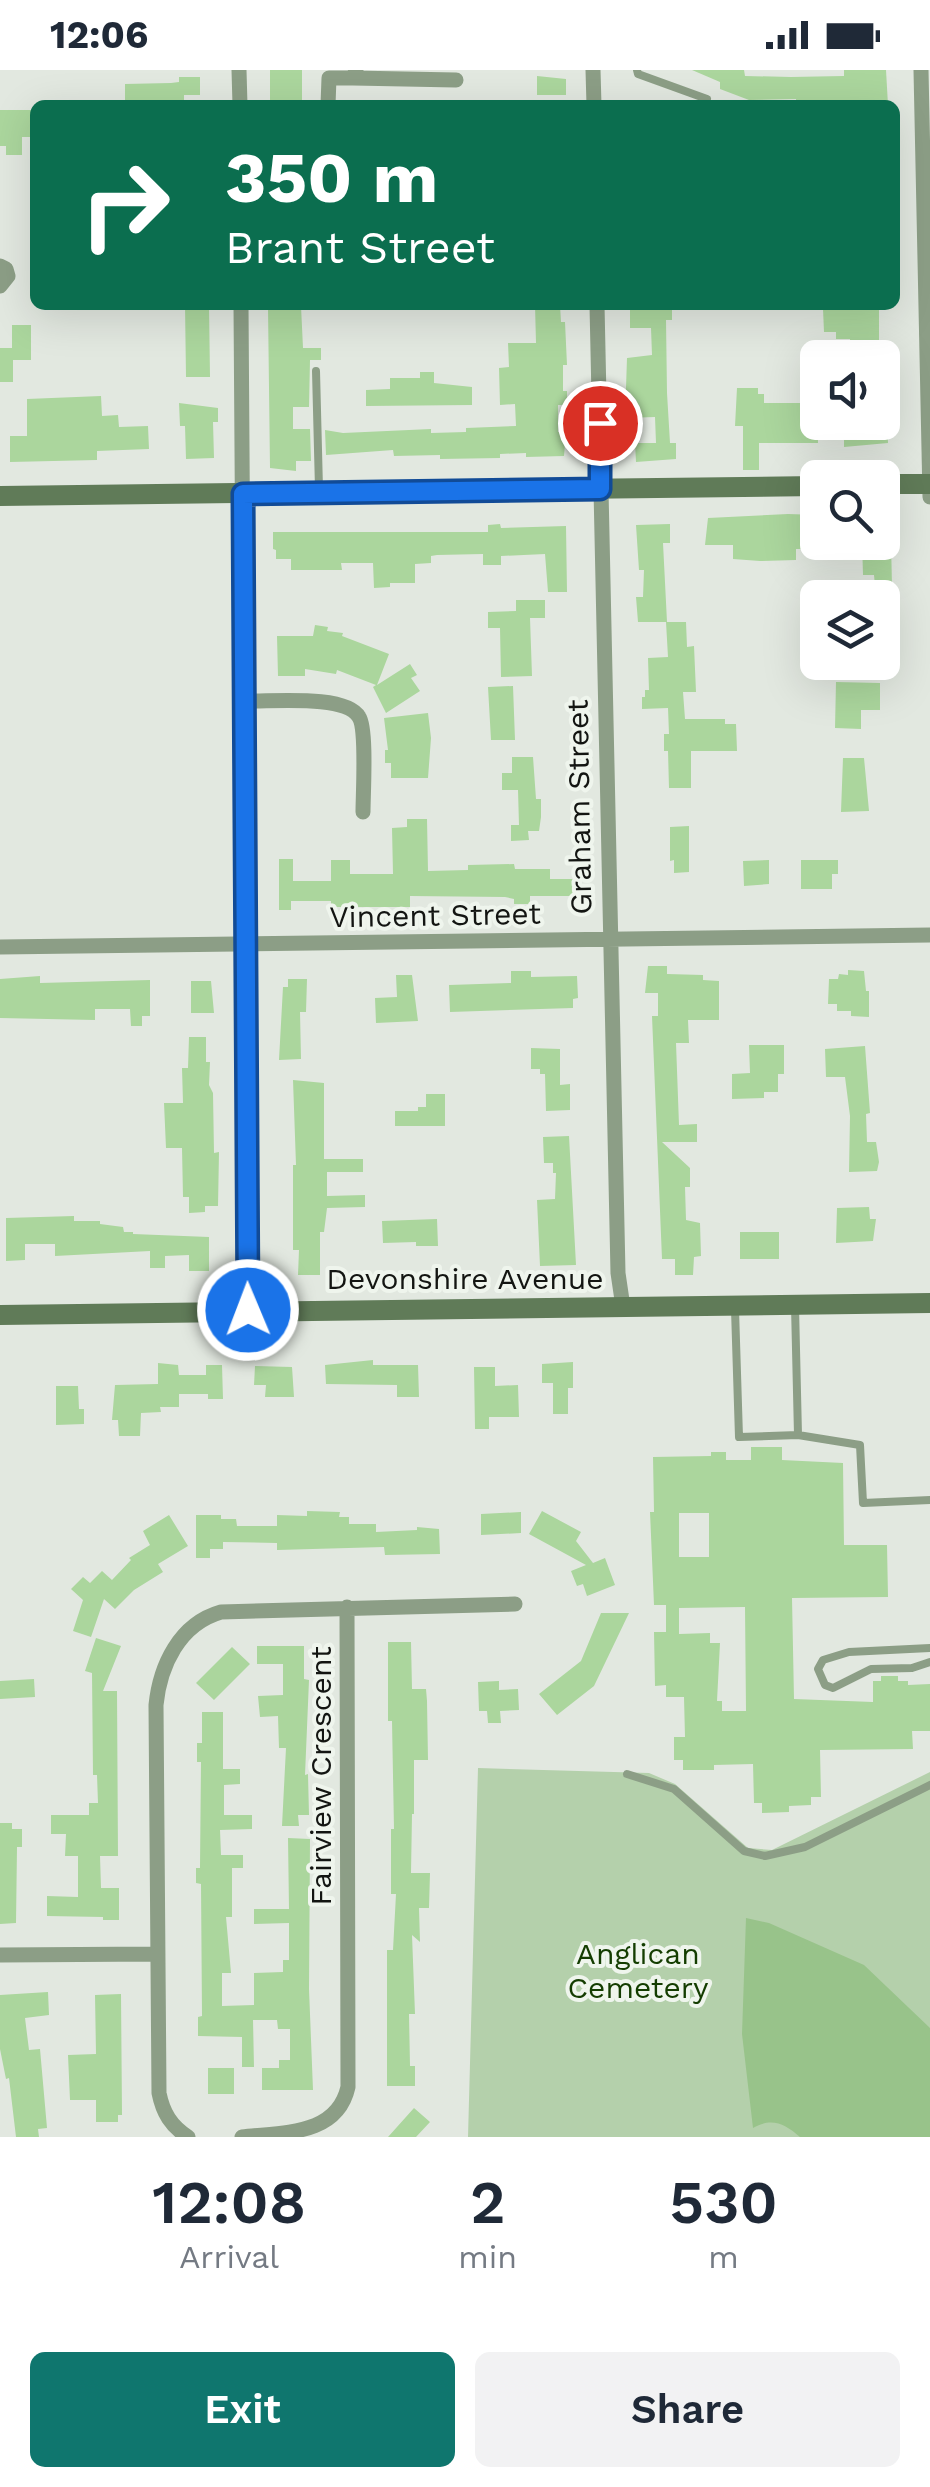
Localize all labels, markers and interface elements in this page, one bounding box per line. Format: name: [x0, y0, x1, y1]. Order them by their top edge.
text: 12:06: [50, 13, 148, 57]
text: 350 m: [225, 137, 438, 219]
icon: right: [60, 140, 190, 270]
text: Brant Street: [225, 221, 495, 274]
map controls: [800, 340, 900, 680]
button: sound: [800, 340, 900, 440]
pin: [558, 381, 643, 466]
icon: arrive: [573, 396, 628, 451]
button: search: [800, 460, 900, 560]
button: layers: [800, 580, 900, 680]
street label: Graham Street: [560, 699, 598, 915]
street label: Vincent Street: [329, 896, 541, 934]
position arrow: [196, 1258, 300, 1362]
street label: Devonshire Avenue: [326, 1261, 604, 1296]
street label: Fairview Crescent: [303, 1646, 338, 1906]
park label: Anglican Cemetery: [568, 1936, 709, 2005]
text: 12:08: [152, 2167, 306, 2238]
text: 2: [470, 2167, 505, 2238]
text: 530: [669, 2167, 778, 2238]
text: Arrival: [179, 2238, 279, 2276]
text: min: [458, 2238, 517, 2276]
text: m: [708, 2238, 739, 2276]
button: Exit: [30, 2352, 455, 2467]
button: Share: [475, 2352, 900, 2467]

